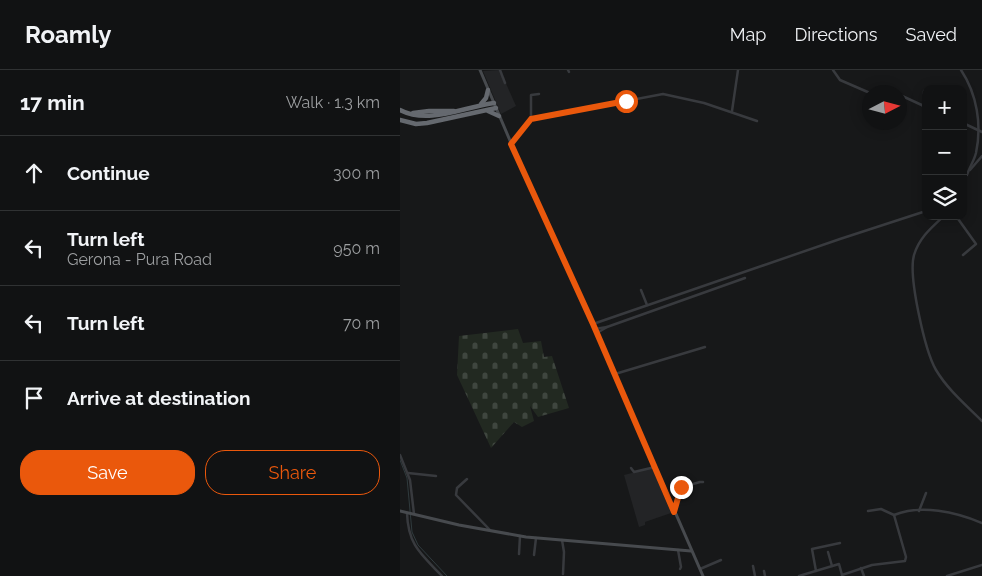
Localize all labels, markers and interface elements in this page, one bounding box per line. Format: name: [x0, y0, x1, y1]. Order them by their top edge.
text: Roamly: [25, 20, 111, 49]
text: Map: [730, 24, 766, 45]
text: Directions: [794, 24, 878, 45]
text: Saved: [906, 24, 957, 45]
north arrow: [862, 85, 907, 130]
map controls: [922, 85, 967, 220]
button: +: [922, 85, 967, 130]
text: 17 min: [20, 90, 85, 115]
route start: [615, 90, 638, 113]
text: Walk · 1.3 km: [286, 93, 380, 112]
button: −: [922, 130, 967, 175]
icon: ahead: [20, 159, 48, 187]
text: Continue: [67, 162, 150, 184]
text: 300 m: [333, 164, 380, 183]
button: layers: [922, 175, 967, 220]
text: Turn left: [67, 228, 144, 250]
icon: left: [20, 234, 48, 262]
text: 950 m: [333, 239, 380, 258]
text: Gerona - Pura Road: [67, 250, 212, 269]
icon: left: [20, 309, 48, 337]
text: Turn left: [67, 312, 144, 334]
text: 70 m: [343, 314, 380, 333]
icon: arrive: [20, 384, 48, 412]
text: Arrive at destination: [67, 387, 251, 409]
button: Save: [20, 450, 195, 495]
button: Share: [205, 450, 380, 495]
route end: [670, 476, 693, 499]

